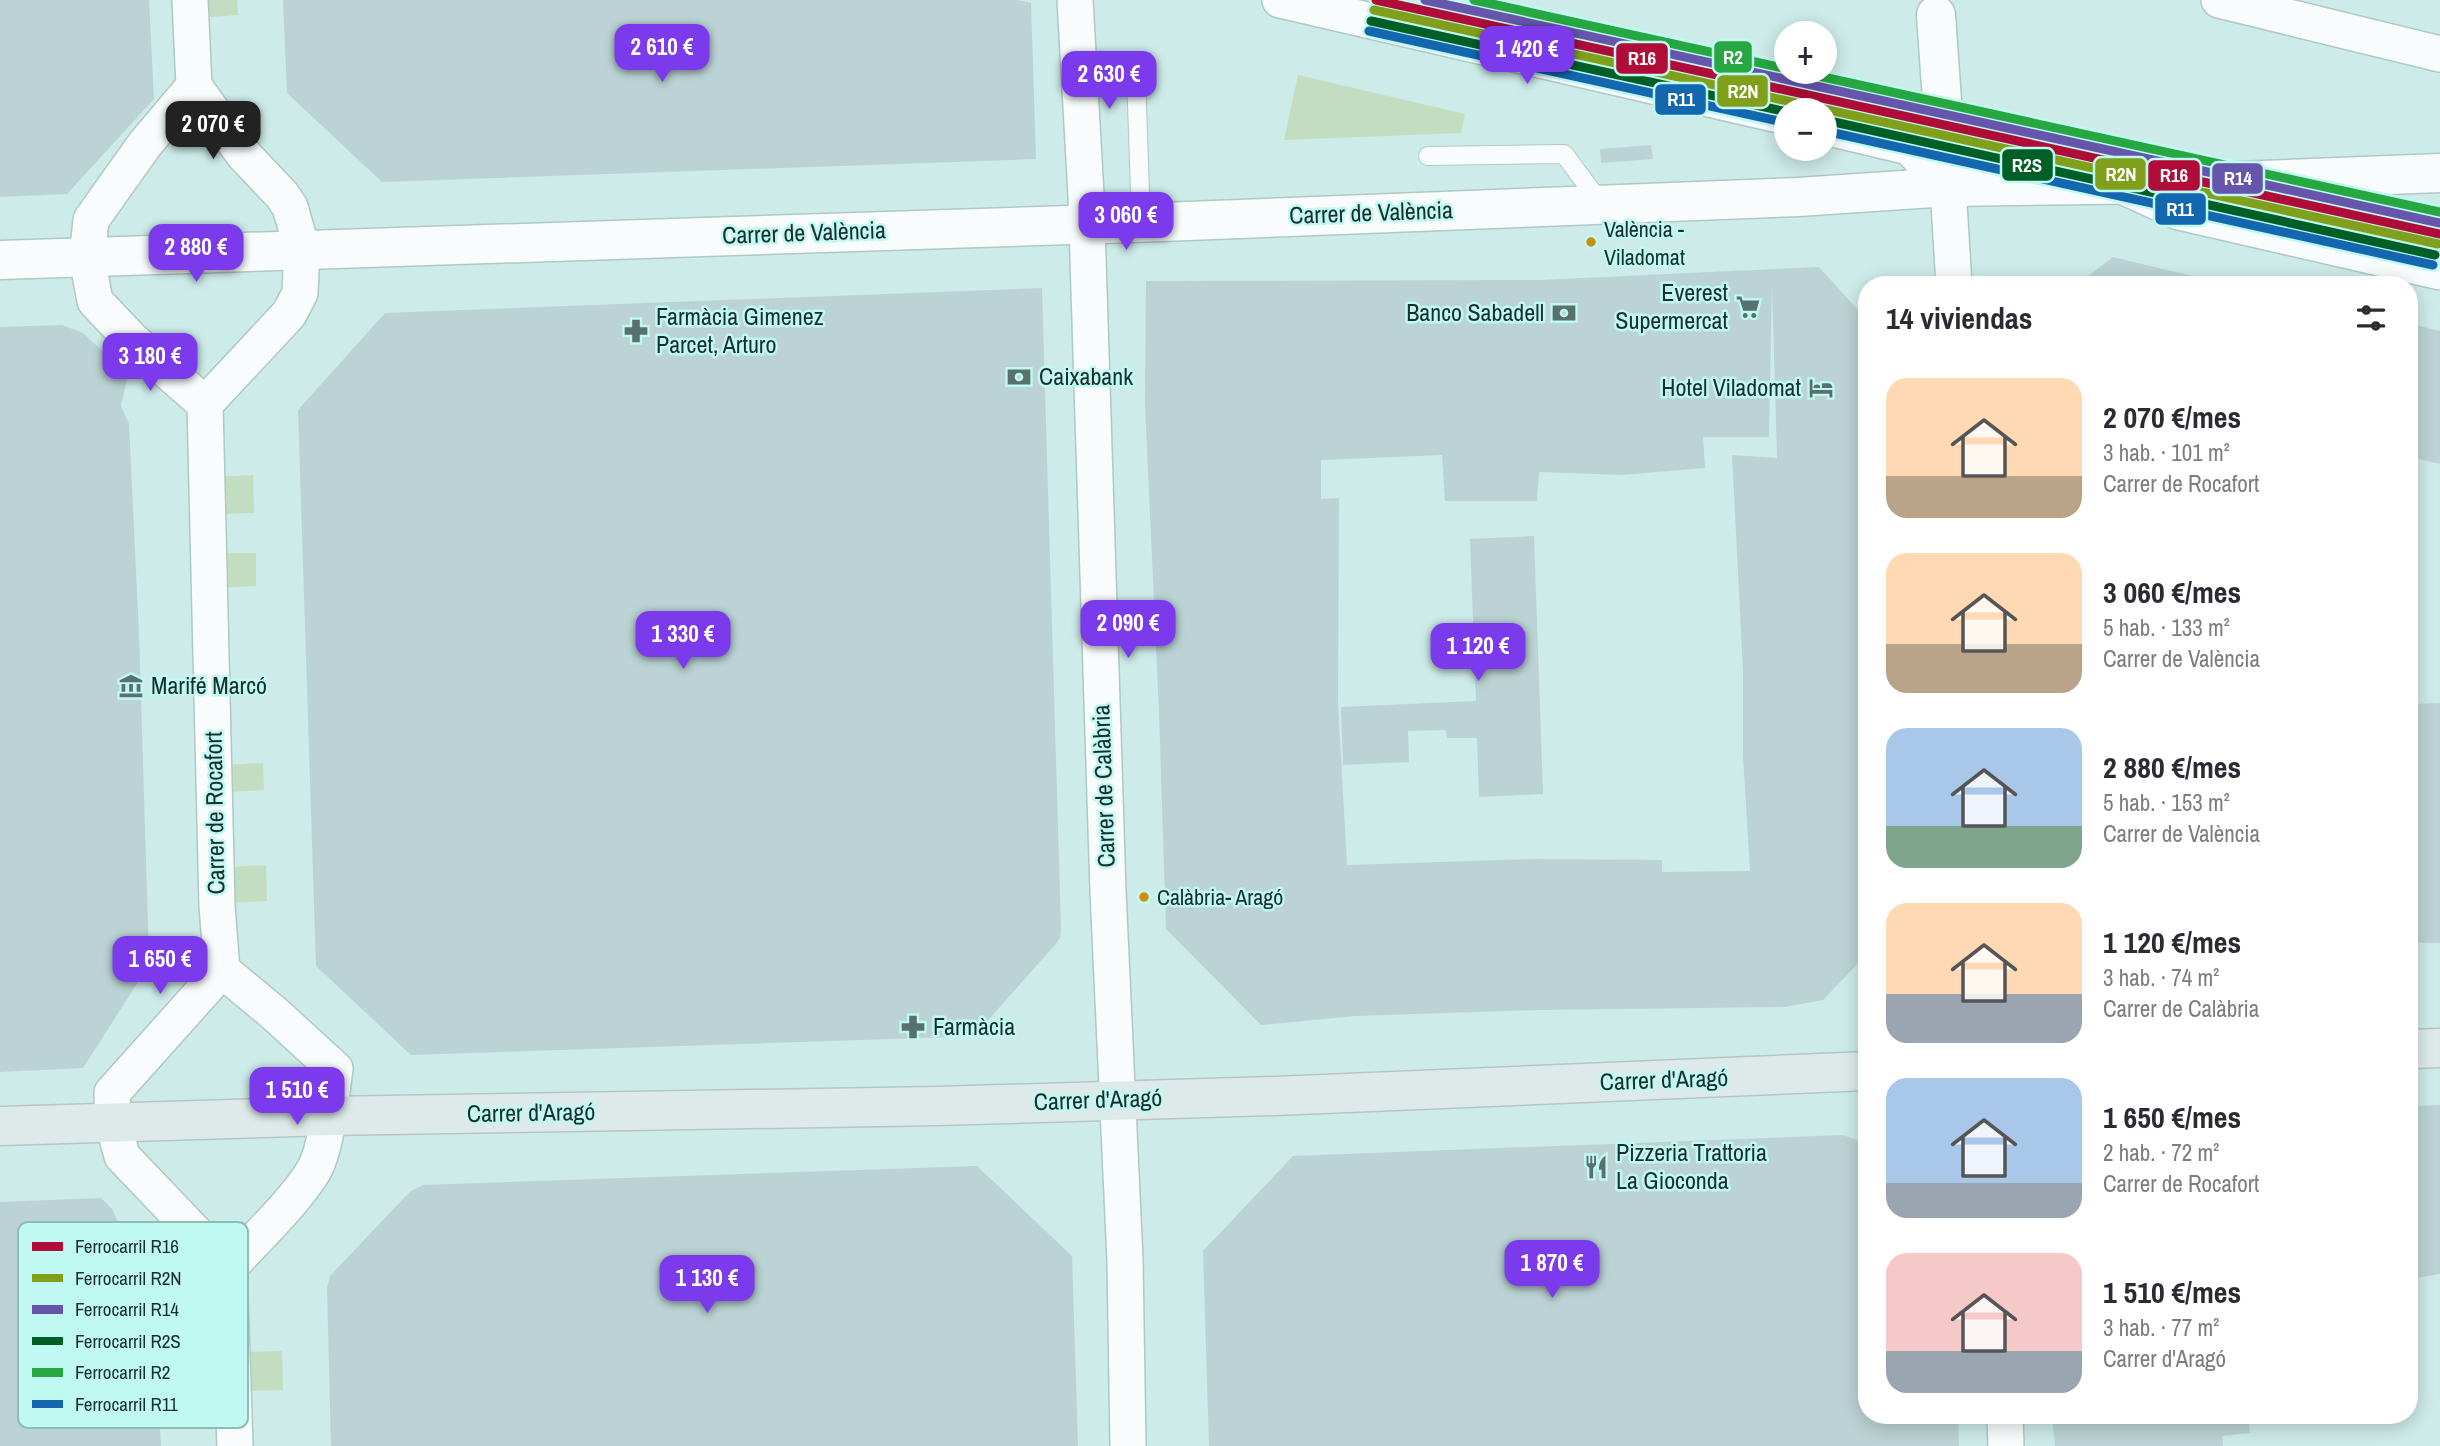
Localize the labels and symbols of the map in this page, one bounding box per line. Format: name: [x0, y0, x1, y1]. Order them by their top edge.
pin: 2 610 €: [597, 24, 727, 84]
pin: 1 420 €: [1462, 27, 1592, 86]
line badge: R2: [1713, 40, 1753, 74]
line badge: R16: [1615, 42, 1669, 75]
text: R2: [1723, 44, 1743, 70]
text: R16: [1628, 45, 1657, 71]
pin: 2 630 €: [1044, 52, 1174, 111]
line badge: R2N: [1716, 74, 1769, 108]
text: R2N: [1727, 78, 1759, 104]
line badge: R11: [1654, 83, 1707, 116]
text: R11: [1667, 86, 1695, 112]
pin: 2 070 €: [148, 102, 278, 161]
line badge: R2S: [2001, 148, 2054, 182]
text: R2S: [2012, 152, 2042, 178]
line badge: R2N: [2094, 157, 2147, 191]
line badge: R16: [2147, 159, 2201, 192]
text: R2N: [2105, 161, 2137, 187]
text: R16: [2160, 162, 2189, 188]
line badge: R14: [2211, 162, 2264, 195]
text: R14: [2224, 165, 2253, 191]
pin: 3 060 €: [1061, 192, 1191, 252]
line badge: R11: [2154, 192, 2207, 226]
street label: Carrer de València: [1289, 193, 1453, 231]
text: R11: [2166, 196, 2194, 222]
street label: Carrer de València: [722, 213, 886, 251]
place label: València - Viladomat: [1604, 214, 1685, 272]
pin: 2 880 €: [131, 224, 261, 284]
marker: València - Viladomat: [1584, 235, 1598, 249]
place label: Everest Supermercat: [1615, 276, 1729, 336]
supermarket icon: Everest Supermercat: [1734, 293, 1762, 321]
place label: Banco Sabadell: [1406, 296, 1544, 328]
bank icon: Banco Sabadell: [1550, 299, 1578, 327]
place label: Farmàcia Gimenez Parcet, Arturo: [656, 300, 824, 360]
pharmacy icon: Farmàcia Gimenez Parcet, Arturo: [622, 317, 650, 345]
pin: 3 180 €: [85, 334, 215, 393]
place label: Caixabank: [1039, 360, 1133, 392]
bank icon: Caixabank: [1005, 363, 1033, 391]
place label: Hotel Viladomat: [1661, 371, 1802, 403]
hotel icon: Hotel Viladomat: [1807, 374, 1835, 402]
pin: 2 090 €: [1063, 600, 1193, 660]
pin: 1 330 €: [618, 612, 748, 671]
pin: 1 120 €: [1413, 624, 1543, 683]
place label: Marifé Marcó: [151, 669, 267, 701]
museum icon: Marifé Marcó: [117, 672, 145, 700]
street label: Carrer de Calàbria: [1084, 704, 1122, 868]
street label: Carrer de Rocafort: [197, 731, 231, 895]
place label: Calàbria- Aragó: [1157, 882, 1283, 912]
marker: Calàbria- Aragó: [1137, 890, 1151, 904]
pin: 1 650 €: [95, 936, 225, 996]
place label: Farmàcia: [933, 1010, 1015, 1042]
pharmacy icon: Farmàcia: [899, 1013, 927, 1041]
street label: Carrer d'Aragó: [1599, 1061, 1729, 1097]
pin: 1 510 €: [232, 1068, 362, 1127]
street label: Carrer d'Aragó: [1033, 1081, 1163, 1117]
street label: Carrer d'Aragó: [466, 1095, 595, 1129]
place label: Pizzeria Trattoria La Gioconda: [1616, 1136, 1767, 1196]
restaurant icon: Pizzeria Trattoria La Gioconda: [1582, 1153, 1610, 1181]
legend: [18, 1222, 248, 1428]
text: Ferrocarril R16: [75, 1233, 179, 1259]
pin: 1 870 €: [1487, 1240, 1617, 1300]
pin: 1 130 €: [642, 1256, 772, 1315]
text: Ferrocarril R2N: [75, 1265, 182, 1291]
text: Ferrocarril R14: [75, 1296, 179, 1322]
text: Ferrocarril R2S: [75, 1328, 181, 1354]
text: Ferrocarril R2: [75, 1359, 170, 1385]
text: Ferrocarril R11: [75, 1391, 178, 1417]

